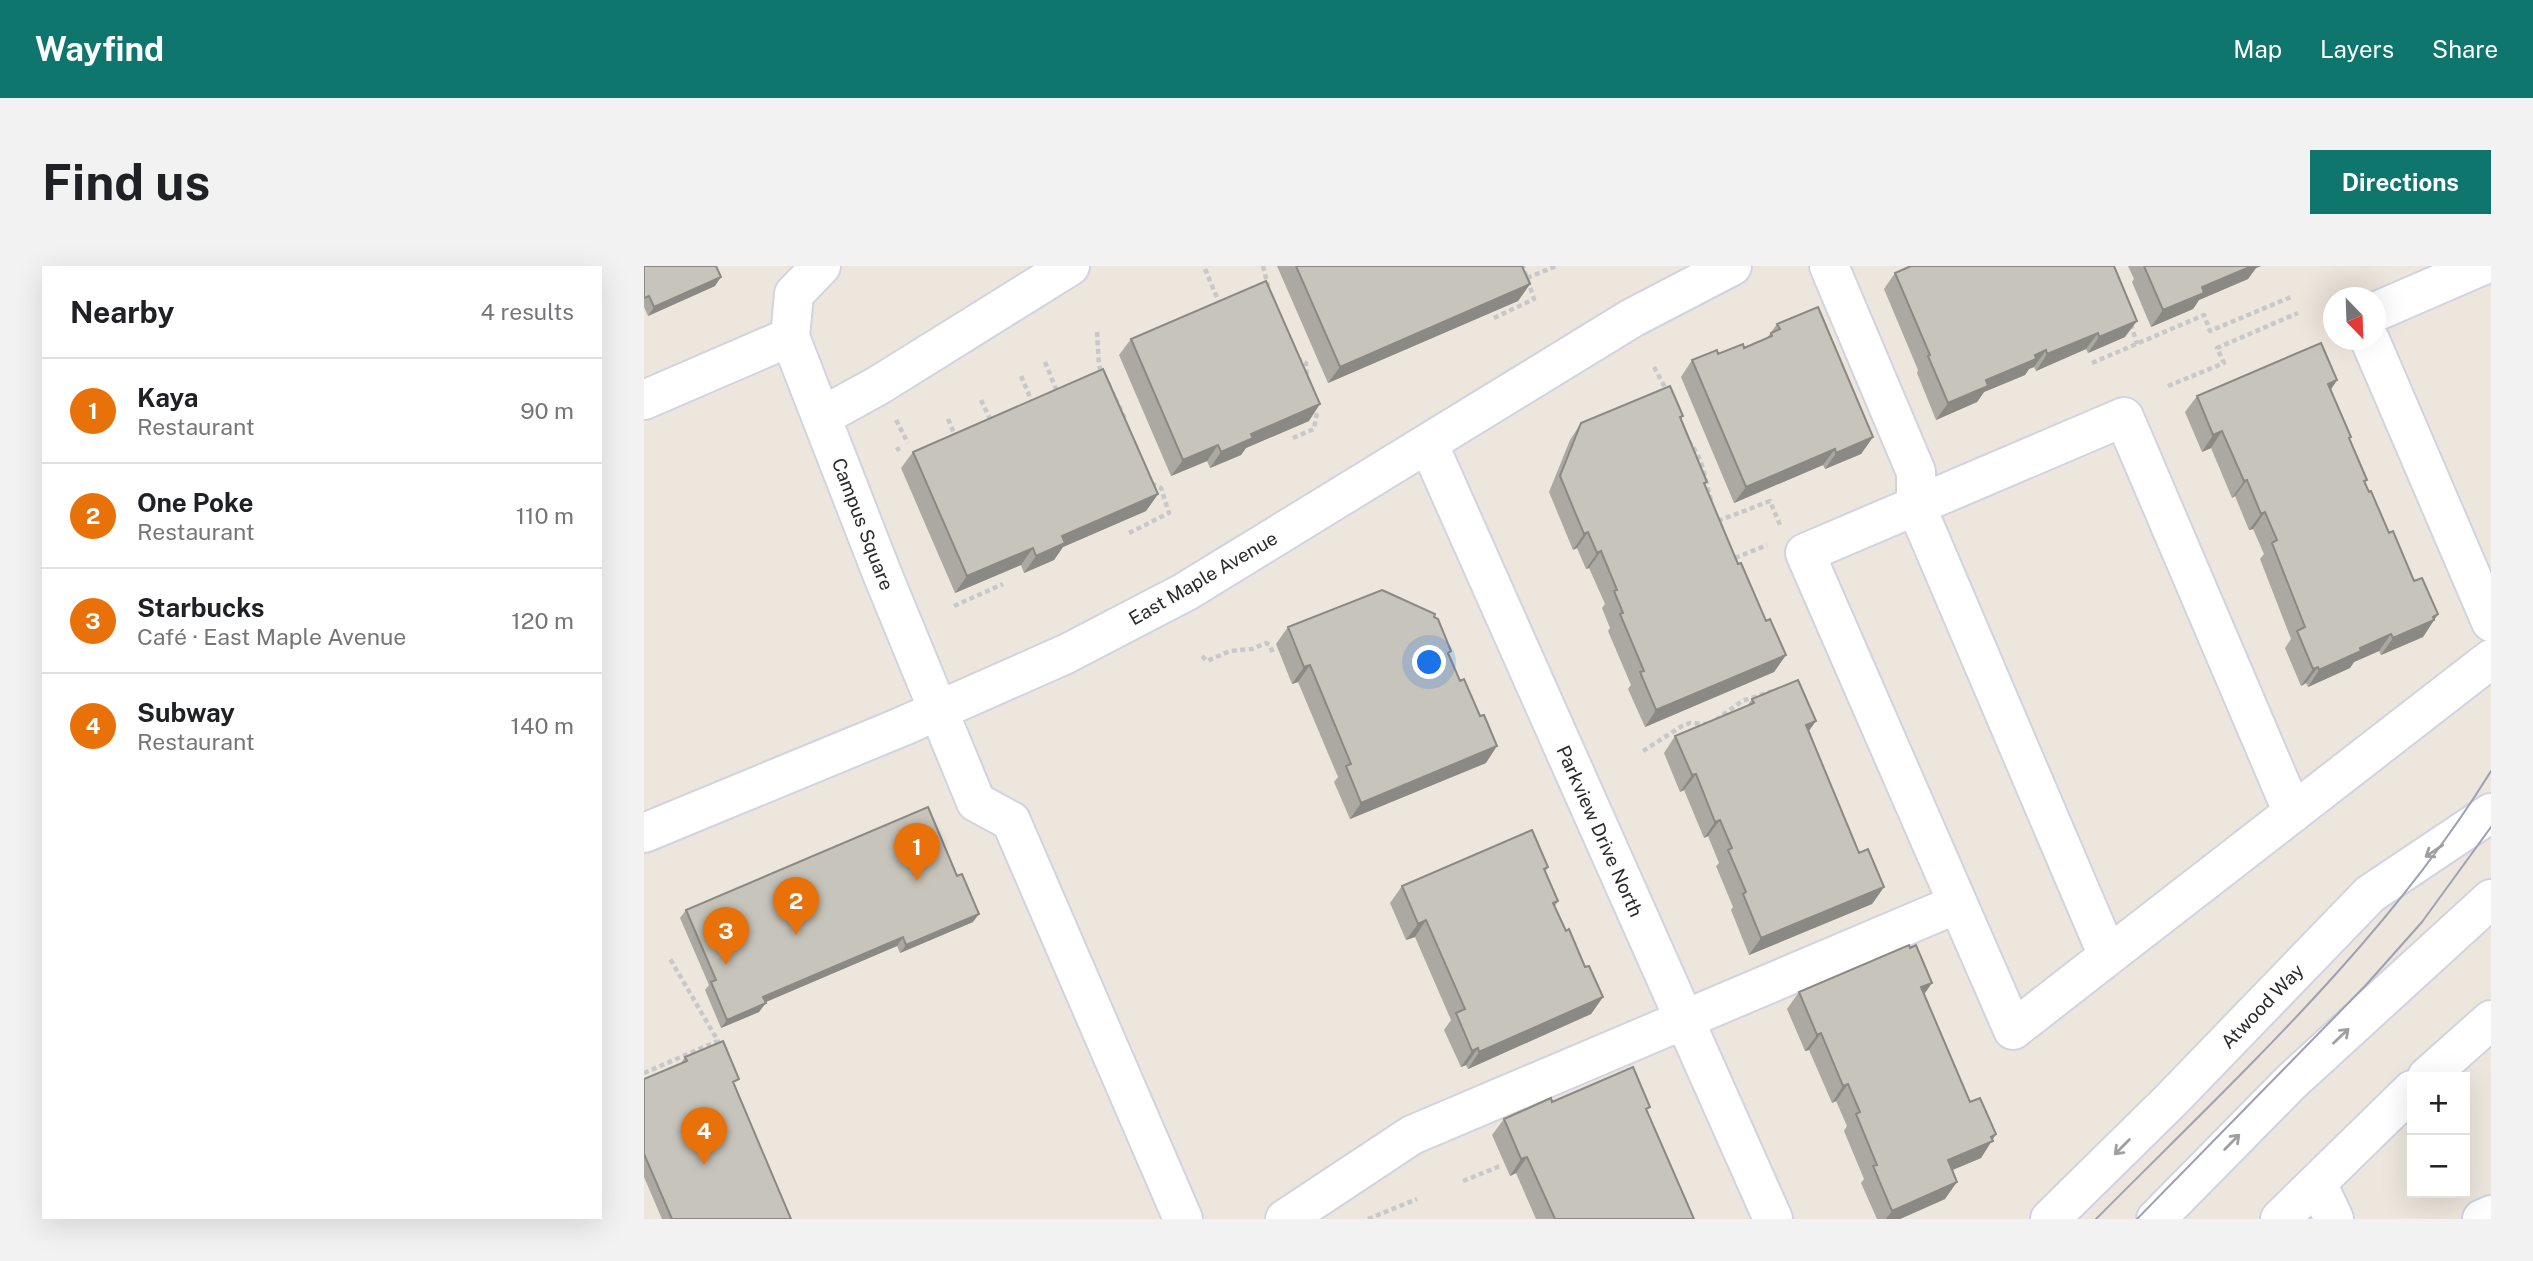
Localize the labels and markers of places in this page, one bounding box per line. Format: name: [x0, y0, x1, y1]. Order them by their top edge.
pin: 1: [894, 823, 940, 881]
pin: 2: [773, 877, 819, 935]
pin: 3: [703, 907, 749, 965]
pin: 4: [681, 1107, 727, 1165]

